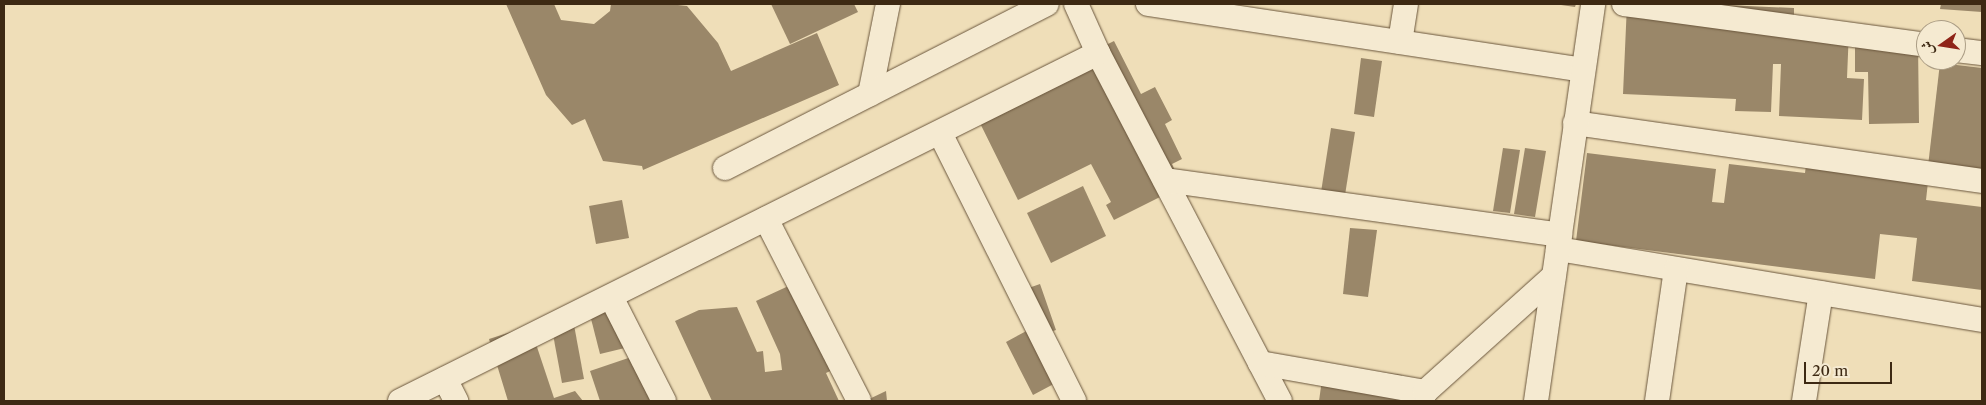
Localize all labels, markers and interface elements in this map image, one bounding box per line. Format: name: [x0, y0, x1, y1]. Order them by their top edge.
north arrow: [1916, 20, 1966, 70]
text: ش: [1917, 39, 1938, 57]
scale bar: [1806, 352, 1894, 384]
text: 20 m: [1812, 361, 1848, 380]

